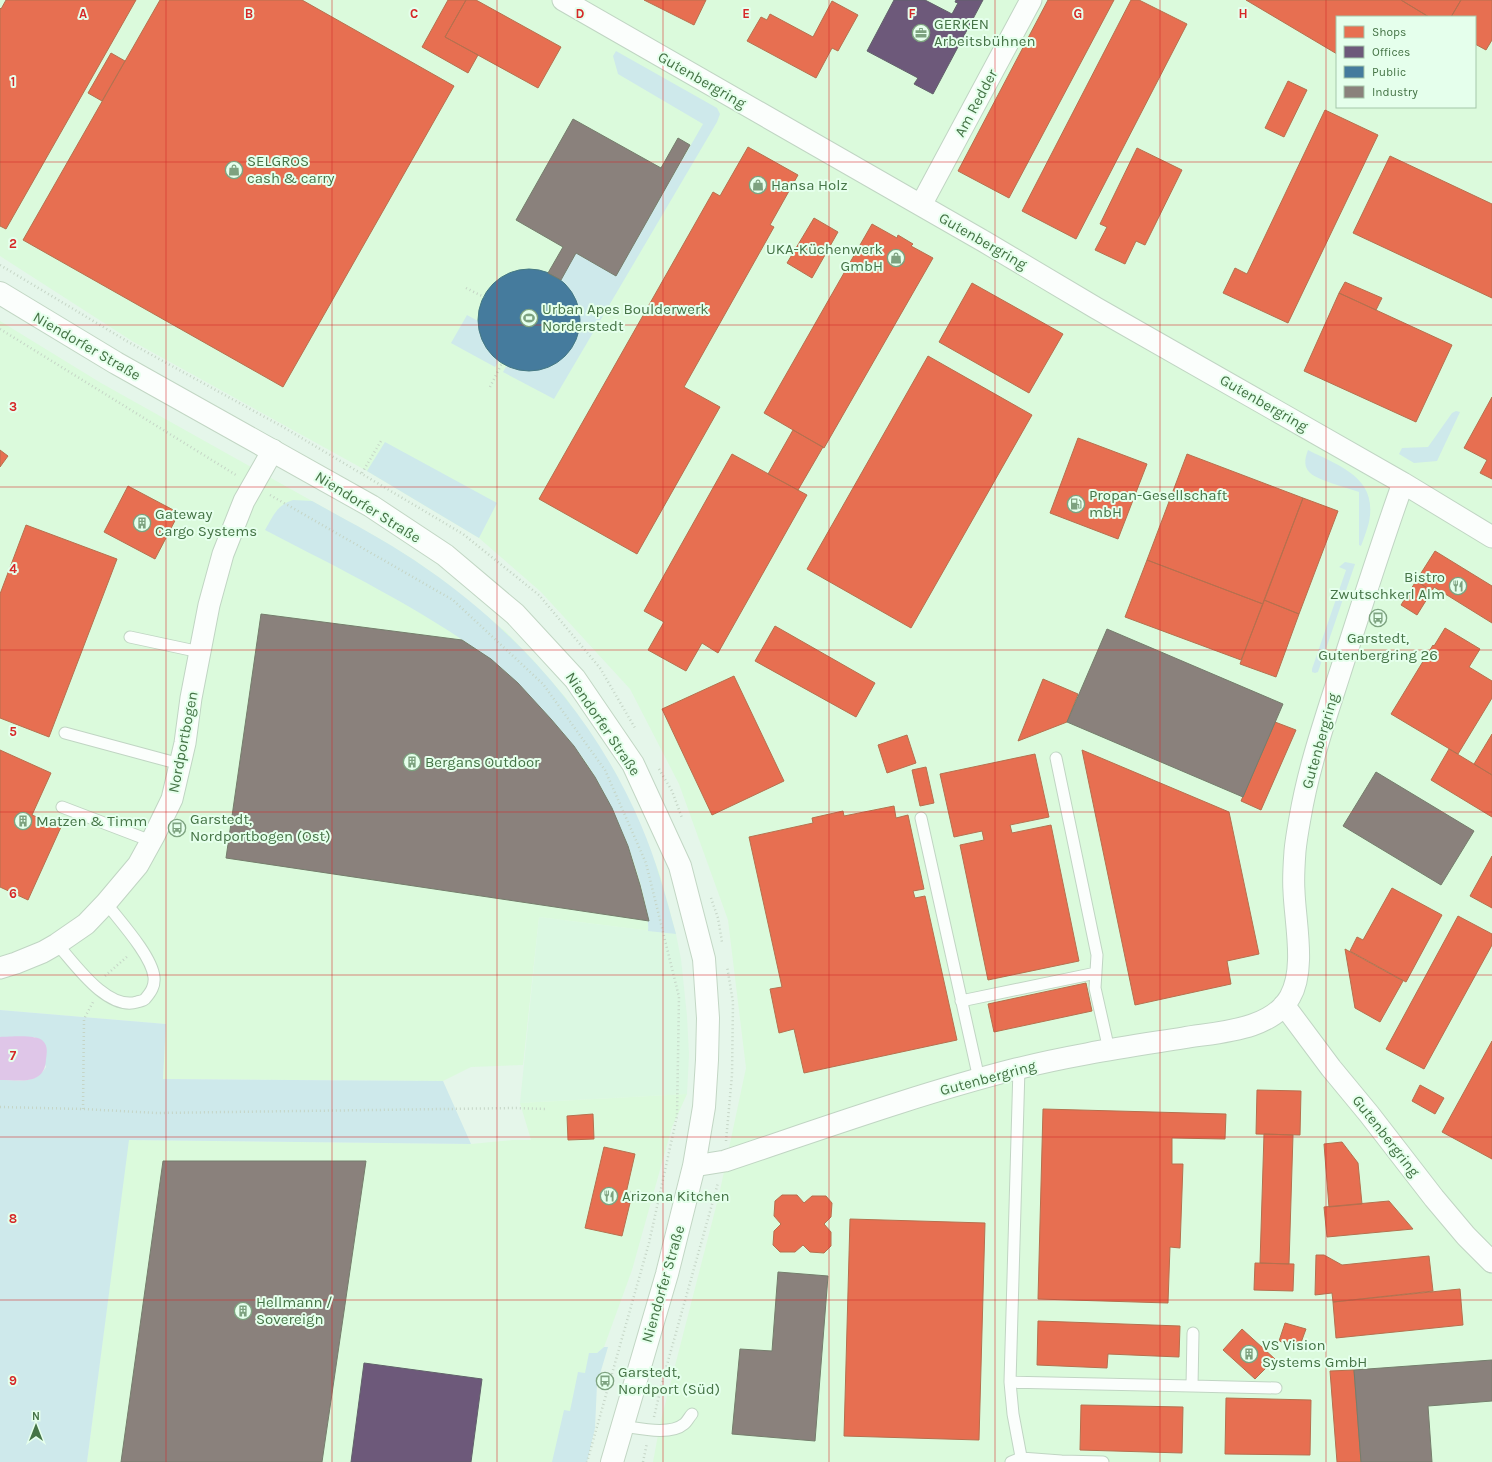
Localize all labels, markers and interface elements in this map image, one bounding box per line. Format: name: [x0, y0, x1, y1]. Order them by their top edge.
text: A: [79, 6, 87, 21]
text: B: [245, 6, 253, 21]
text: C: [410, 6, 418, 21]
text: D: [576, 6, 585, 21]
text: E: [742, 6, 750, 21]
text: F: [908, 6, 916, 21]
text: G: [1074, 6, 1082, 21]
text: H: [1238, 6, 1248, 21]
place label: GERKEN Arbeitsbühnen: [934, 15, 1035, 50]
legend: [1336, 16, 1476, 108]
office icon: GERKEN Arbeitsbühnen: [911, 23, 931, 43]
text: Shops: [1372, 25, 1406, 39]
text: Offices: [1372, 45, 1410, 59]
street label: Gutenbergring: [655, 48, 750, 113]
text: Public: [1372, 65, 1406, 79]
street label: Am Redder: [951, 66, 1002, 140]
text: 1: [11, 74, 15, 89]
text: Industry: [1372, 85, 1418, 99]
place label: SELGROS cash & carry: [247, 152, 335, 187]
shop icon: SELGROS cash & carry: [224, 160, 244, 180]
shop icon: Hansa Holz: [748, 175, 768, 195]
place label: Hansa Holz: [771, 176, 848, 194]
street label: Gutenbergring: [936, 209, 1031, 274]
text: 2: [9, 236, 17, 251]
place label: UKA-Küchenwerk GmbH: [766, 240, 883, 275]
shop icon: UKA-Küchenwerk GmbH: [886, 248, 906, 268]
place label: Urban Apes Boulderwerk Norderstedt: [542, 300, 709, 335]
street label: Niendorfer Straße: [30, 308, 144, 384]
sports icon: Urban Apes Boulderwerk Norderstedt: [519, 308, 539, 328]
street label: Gutenbergring: [1217, 371, 1312, 436]
text: 3: [9, 399, 17, 414]
street label: Niendorfer Straße: [312, 467, 424, 547]
place label: Propan-Gesellschaft mbH: [1089, 486, 1228, 521]
fuel station icon: Propan-Gesellschaft mbH: [1066, 494, 1086, 514]
place label: Gateway Cargo Systems: [155, 505, 257, 540]
building icon: Gateway Cargo Systems: [132, 513, 152, 533]
text: 4: [9, 561, 17, 576]
place label: Bistro Zwutschkerl Alm: [1330, 568, 1445, 603]
restaurant icon: Bistro Zwutschkerl Alm: [1448, 576, 1468, 596]
bus stop icon: Garstedt, Gutenbergring 26: [1368, 608, 1388, 628]
place label: Garstedt, Gutenbergring 26: [1318, 629, 1438, 664]
street label: Niendorfer Straße: [562, 669, 644, 779]
street label: Nordportbogen: [164, 690, 202, 794]
street label: Gutenbergring: [1298, 691, 1342, 791]
text: 5: [9, 724, 17, 739]
building icon: Bergans Outdoor: [402, 752, 422, 772]
place label: Bergans Outdoor: [425, 753, 540, 771]
place label: Garstedt, Nordportbogen (Ost): [190, 810, 331, 845]
building icon: Matzen & Timm: [13, 811, 33, 831]
place label: Matzen & Timm: [36, 812, 147, 830]
bus stop icon: Garstedt, Nordportbogen (Ost): [167, 818, 187, 838]
text: 6: [9, 886, 17, 901]
text: 7: [10, 1048, 17, 1063]
street label: Gutenbergring: [938, 1056, 1039, 1099]
street label: Gutenbergring: [1348, 1092, 1424, 1181]
restaurant icon: Arizona Kitchen: [599, 1186, 619, 1206]
place label: Arizona Kitchen: [622, 1187, 729, 1205]
text: 8: [9, 1211, 17, 1226]
street label: Niendorfer Straße: [638, 1223, 688, 1345]
place label: Hellmann / Sovereign: [256, 1293, 333, 1328]
building icon: Hellmann / Sovereign: [233, 1301, 253, 1321]
place label: VS Vision Systems GmbH: [1262, 1336, 1367, 1371]
building icon: VS Vision Systems GmbH: [1239, 1344, 1259, 1364]
place label: Garstedt, Nordport (Süd): [618, 1363, 720, 1398]
bus stop icon: Garstedt, Nordport (Süd): [595, 1371, 615, 1391]
text: 9: [9, 1373, 17, 1388]
north arrow: [16, 1406, 56, 1446]
text: N: [32, 1410, 40, 1423]

